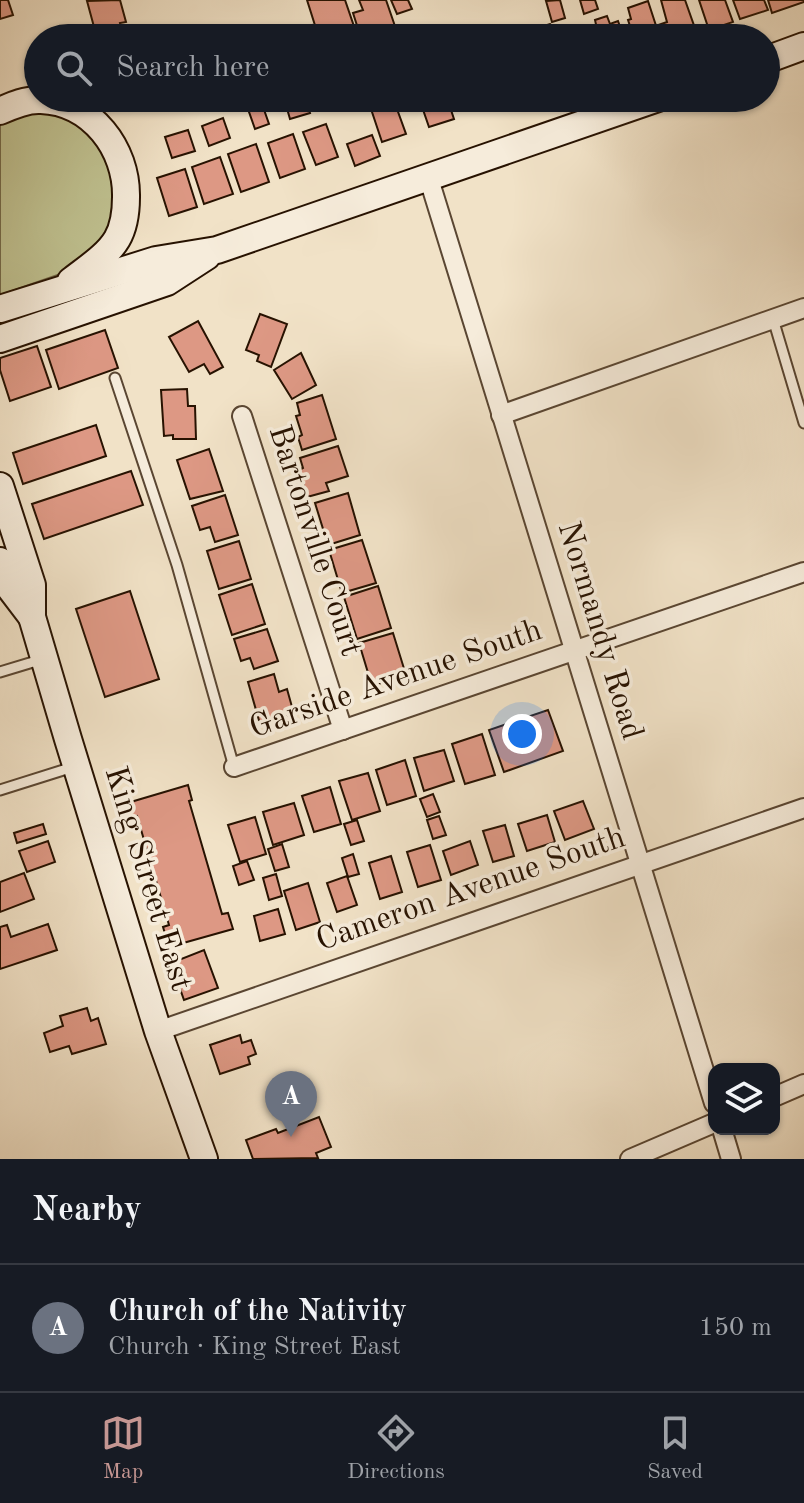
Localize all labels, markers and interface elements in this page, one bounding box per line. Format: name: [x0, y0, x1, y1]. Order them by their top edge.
search box: [24, 24, 780, 112]
icon: search: [52, 46, 96, 90]
text: Search here: [116, 53, 270, 83]
street label: Bartonville Court: [262, 422, 366, 660]
street label: Normandy Road: [551, 518, 647, 744]
street label: Garside Avenue South: [246, 615, 546, 745]
your location: [502, 714, 542, 754]
street label: King Street East: [98, 763, 196, 995]
street label: Cameron Avenue South: [312, 822, 630, 958]
map controls: [708, 1063, 780, 1135]
button: layers: [708, 1063, 780, 1135]
pin: A: [265, 1071, 317, 1137]
text: Nearby: [32, 1194, 142, 1228]
text: Church of the Nativity: [108, 1297, 407, 1327]
text: A: [48, 1315, 68, 1341]
text: 150 m: [699, 1315, 772, 1341]
text: Church · King Street East: [108, 1334, 401, 1360]
tab: Map: [101, 1411, 145, 1486]
tab: Directions: [347, 1411, 445, 1486]
tab: Saved: [647, 1411, 703, 1486]

